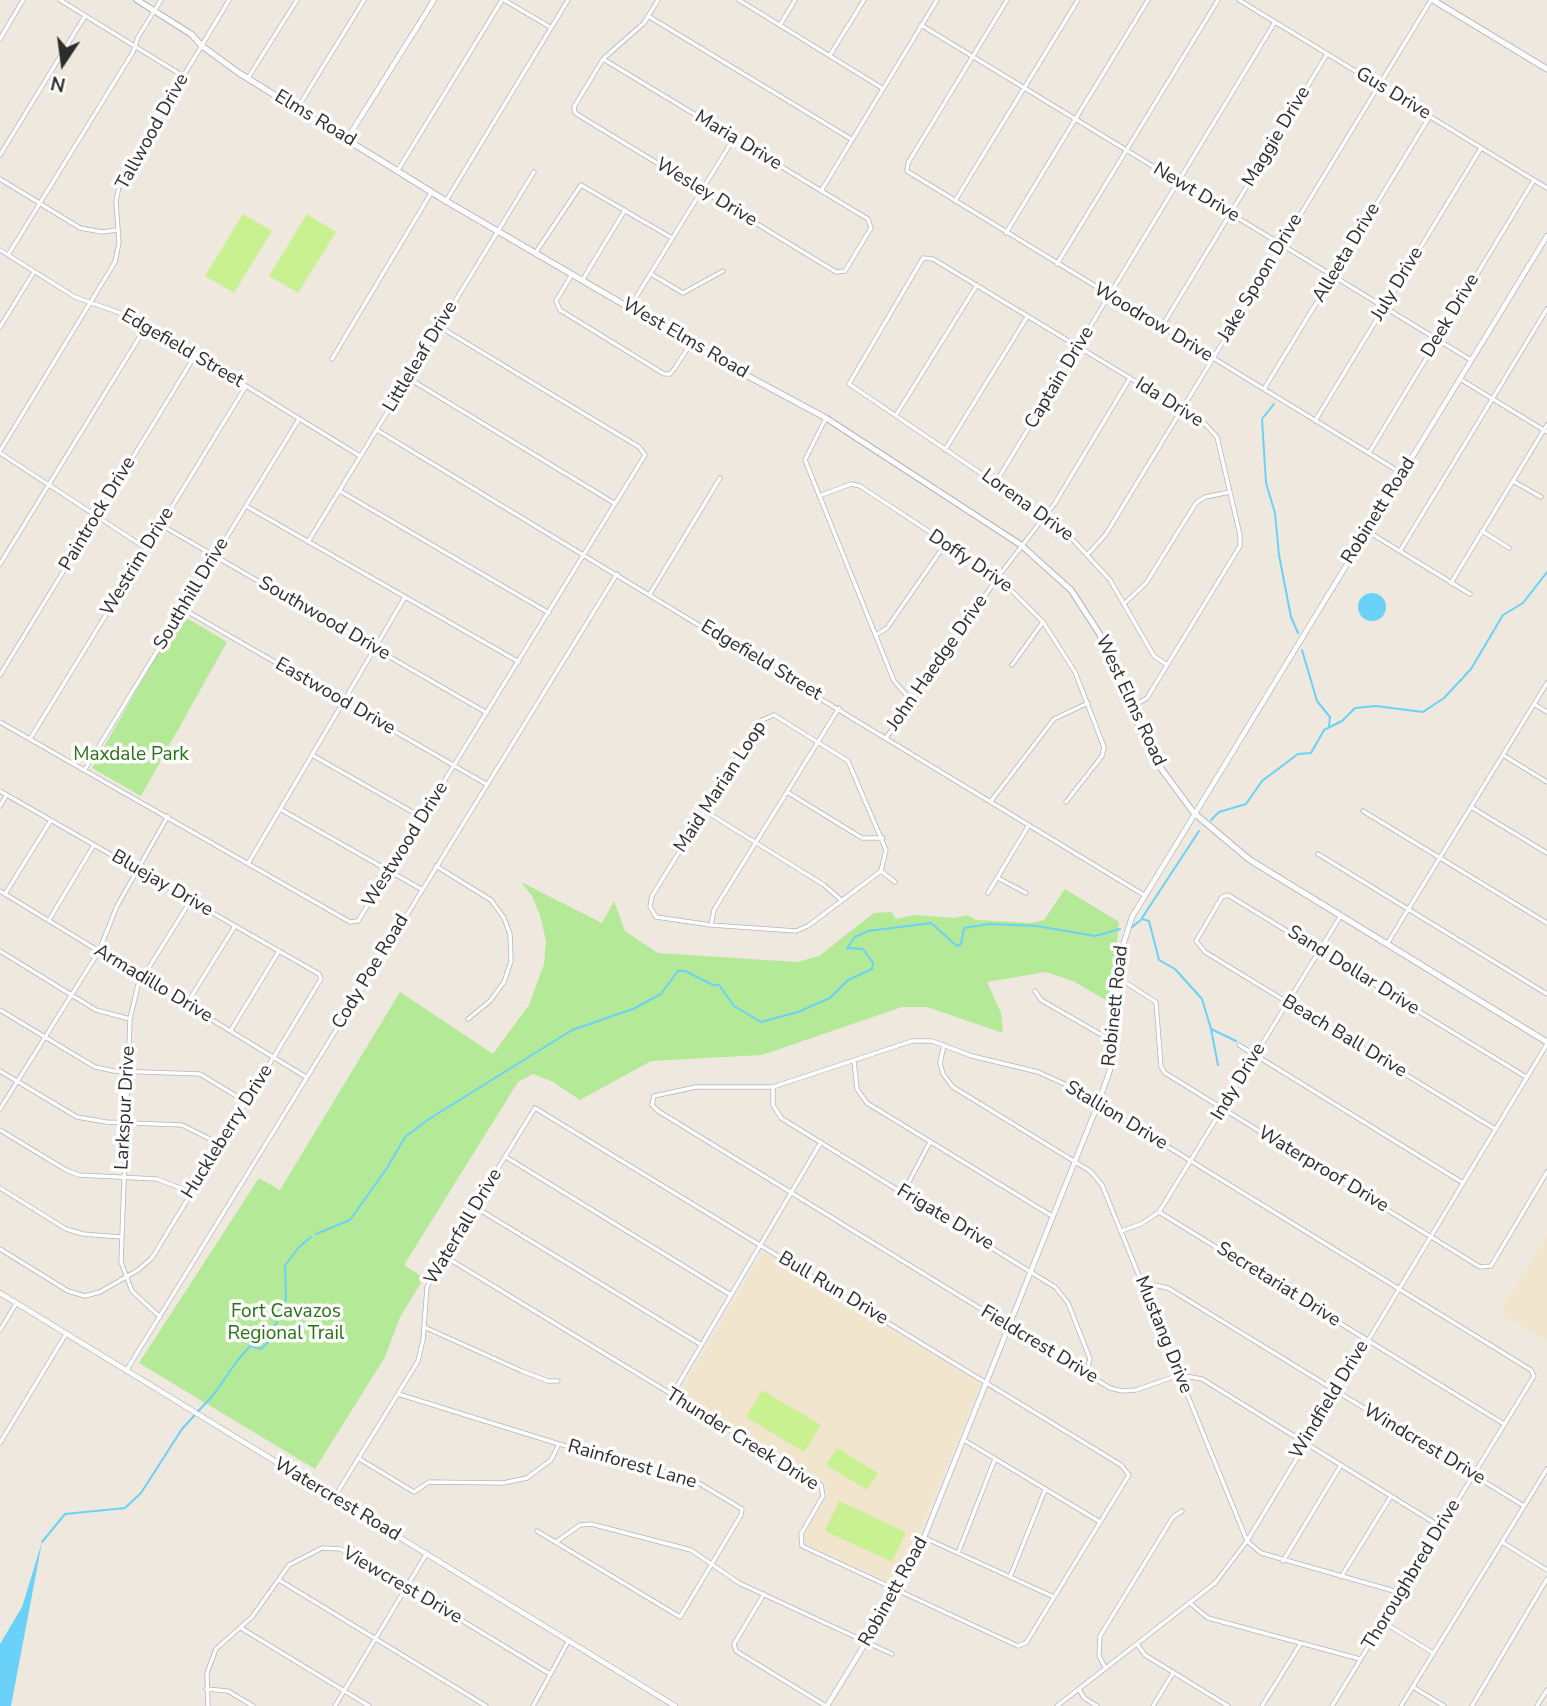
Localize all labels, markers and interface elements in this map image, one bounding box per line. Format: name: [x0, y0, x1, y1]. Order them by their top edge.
north arrow: [28, 28, 98, 98]
street label: Gus Drive: [1351, 63, 1435, 125]
text: N: [48, 69, 68, 98]
street label: Tallwood Drive: [112, 70, 194, 194]
street label: Maggie Drive: [1238, 83, 1316, 191]
street label: Elms Road: [270, 86, 360, 152]
street label: Maria Drive: [690, 106, 786, 176]
street label: Wesley Drive: [651, 154, 761, 232]
street label: Newt Drive: [1149, 158, 1243, 228]
street label: Alleeta Drive: [1308, 199, 1386, 307]
street label: Jake Spoon Drive: [1214, 210, 1308, 346]
street label: July Drive: [1367, 243, 1429, 325]
street label: Deek Drive: [1417, 270, 1485, 362]
street label: Woodrow Drive: [1089, 278, 1217, 368]
street label: West Elms Road: [618, 294, 752, 384]
street label: Littleleaf Drive: [379, 297, 463, 417]
street label: Edgefield Street: [117, 305, 247, 393]
street label: Captain Drive: [1021, 323, 1099, 433]
street label: Ida Drive: [1131, 373, 1207, 433]
street label: Paintrock Drive: [55, 453, 141, 575]
street label: Robinett Road: [1337, 453, 1421, 569]
street label: Lorena Drive: [976, 465, 1078, 547]
street label: Westrim Drive: [97, 503, 179, 621]
street label: Doffy Drive: [924, 526, 1016, 598]
street label: Southhill Drive: [150, 534, 234, 654]
street label: Southwood Drive: [254, 572, 394, 666]
street label: John Haedge Drive: [883, 591, 993, 735]
street label: Edgefield Street: [696, 616, 826, 706]
street label: West Elms Road: [1090, 632, 1170, 770]
street label: Eastwood Drive: [271, 653, 399, 741]
street label: Maid Marian Loop: [670, 717, 772, 857]
park label: Maxdale Park: [73, 744, 189, 766]
street label: Westwood Drive: [358, 778, 454, 912]
street label: Bluejay Drive: [107, 846, 217, 922]
street label: Cody Poe Road: [328, 911, 414, 1033]
street label: Sand Dollar Drive: [1283, 921, 1423, 1021]
street label: Armadillo Drive: [90, 940, 216, 1028]
street label: Robinett Road: [1098, 944, 1134, 1068]
street label: Beach Ball Drive: [1277, 991, 1411, 1083]
street label: Indy Drive: [1207, 1039, 1271, 1125]
street label: Larkspur Drive: [111, 1045, 141, 1171]
street label: Huckleberry Drive: [177, 1061, 279, 1203]
street label: Stallion Drive: [1061, 1077, 1171, 1155]
street label: Waterproof Drive: [1254, 1122, 1392, 1218]
street label: Waterfall Drive: [420, 1165, 508, 1289]
street label: Frigate Drive: [892, 1180, 998, 1256]
street label: Secretariat Drive: [1212, 1238, 1344, 1332]
street label: Bull Run Drive: [774, 1247, 892, 1331]
street label: Mustang Drive: [1129, 1273, 1197, 1397]
park label: Fort Cavazos Regional Trail: [228, 1301, 344, 1345]
street label: Fieldcrest Drive: [976, 1301, 1102, 1389]
street label: Windfield Drive: [1286, 1336, 1374, 1464]
street label: Thunder Creek Drive: [661, 1384, 823, 1496]
street label: Windcrest Drive: [1359, 1400, 1489, 1490]
street label: Rainforest Lane: [565, 1436, 699, 1494]
street label: Watercrest Road: [270, 1453, 404, 1547]
street label: Thoroughbred Drive: [1358, 1496, 1466, 1654]
street label: Robinett Road: [855, 1533, 933, 1651]
street label: Viewcrest Drive: [338, 1542, 466, 1630]

